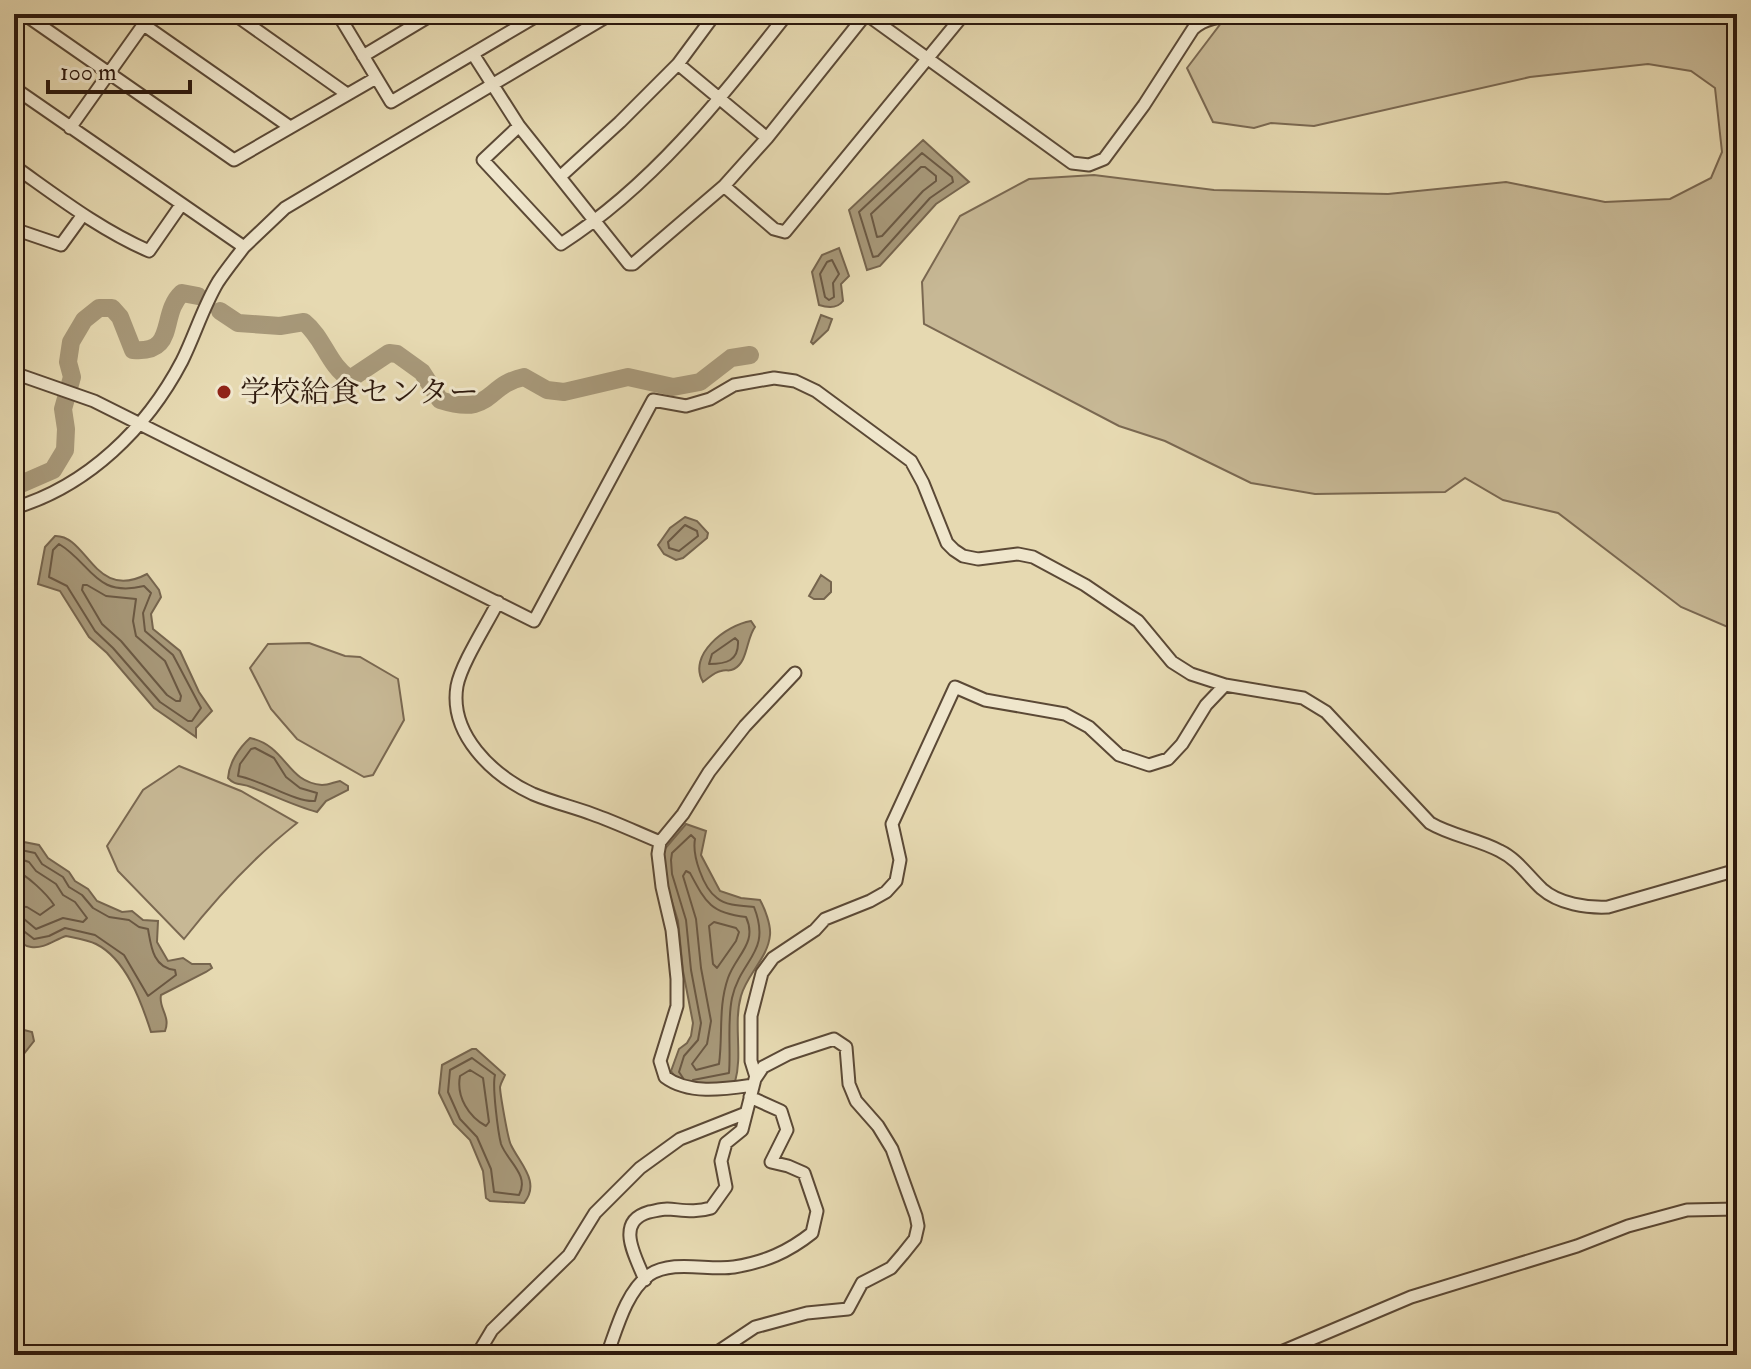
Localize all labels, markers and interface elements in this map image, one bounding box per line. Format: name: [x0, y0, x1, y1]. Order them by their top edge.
scale bar: [48, 44, 190, 94]
text: 100 m: [60, 57, 117, 88]
place label: 学校給食センター: [240, 374, 479, 411]
marker: 学校給食センター: [215, 383, 233, 401]

